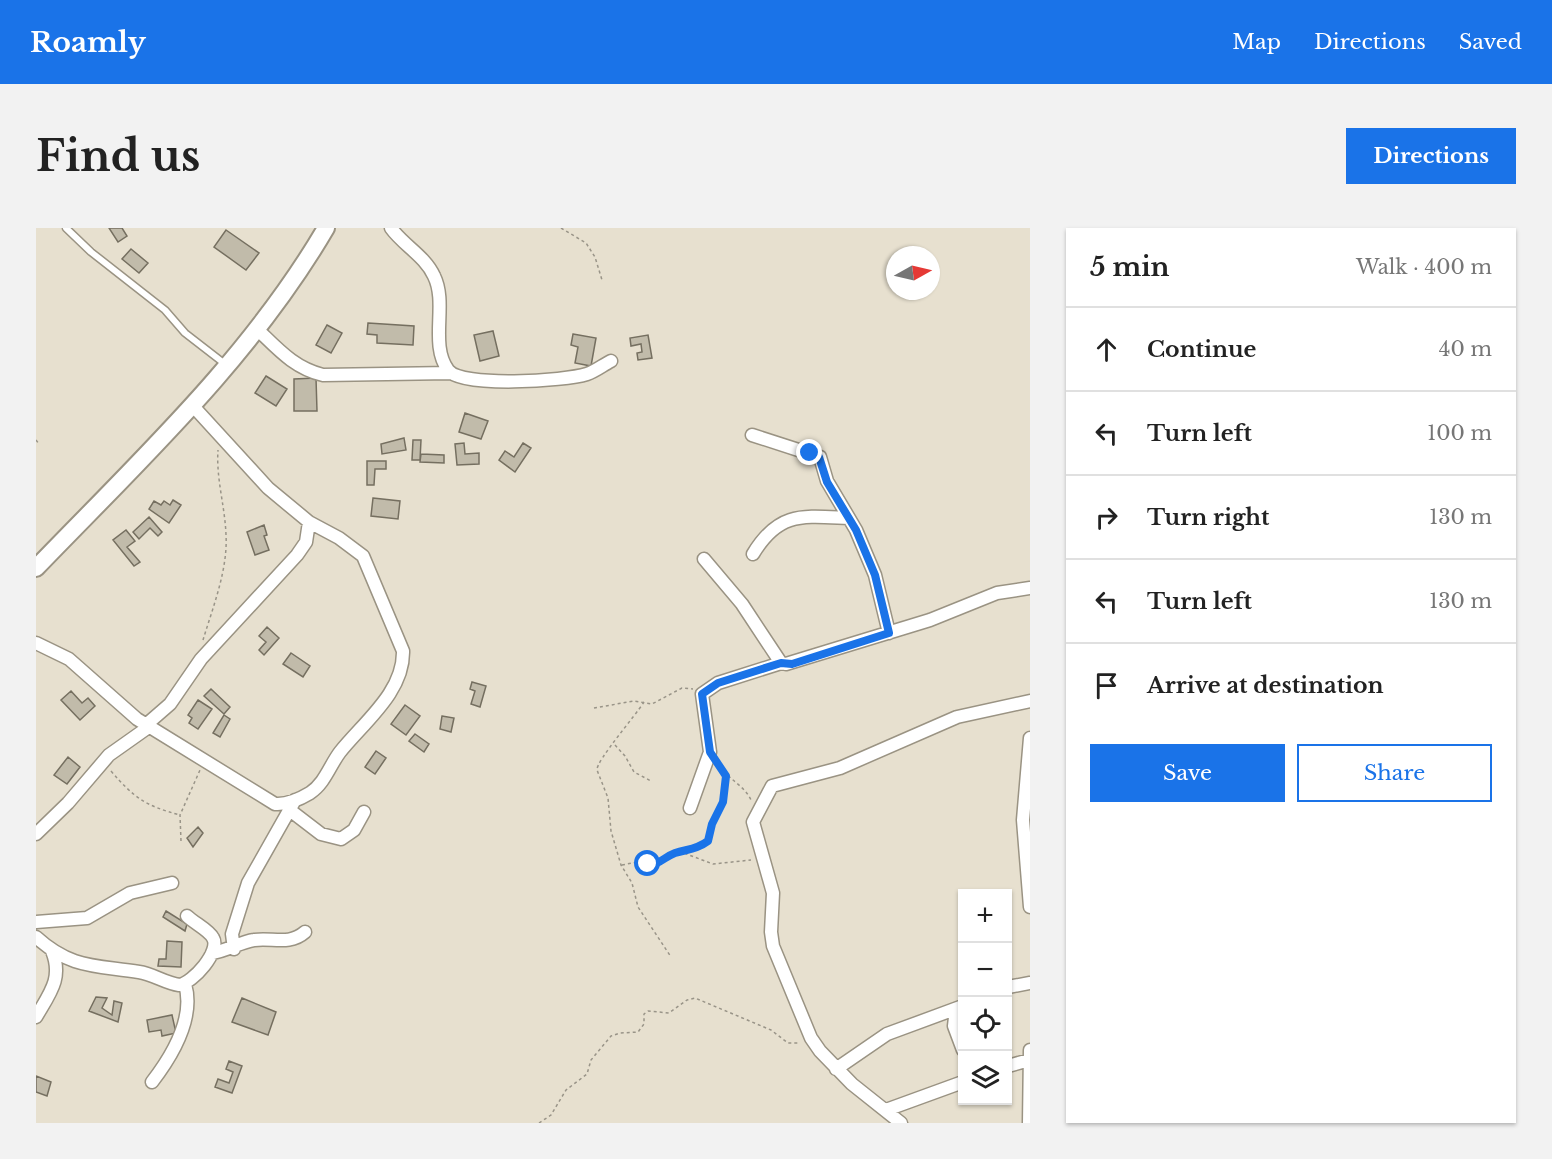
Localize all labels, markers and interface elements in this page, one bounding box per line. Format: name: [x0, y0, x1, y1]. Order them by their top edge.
text: Roamly: [30, 25, 146, 60]
text: Map: [1232, 29, 1281, 55]
text: Directions: [1314, 29, 1426, 55]
text: Saved: [1459, 29, 1522, 55]
button: Directions: [1346, 128, 1516, 184]
text: Find us: [36, 130, 200, 182]
north arrow: [886, 246, 940, 300]
text: 5 min: [1090, 251, 1169, 283]
text: Walk · 400 m: [1356, 255, 1492, 279]
icon: ahead: [1090, 333, 1123, 366]
text: Continue: [1147, 336, 1256, 363]
text: 40 m: [1439, 337, 1492, 361]
icon: left: [1090, 417, 1123, 450]
text: Turn left: [1147, 420, 1252, 447]
text: 100 m: [1427, 421, 1492, 445]
route end: [796, 439, 822, 465]
icon: right: [1090, 501, 1123, 534]
text: Turn right: [1147, 504, 1269, 531]
text: 130 m: [1429, 505, 1492, 529]
icon: left: [1090, 585, 1123, 618]
text: Turn left: [1147, 588, 1252, 615]
text: 130 m: [1429, 589, 1492, 613]
icon: arrive: [1090, 669, 1123, 702]
text: Arrive at destination: [1147, 672, 1384, 699]
button: Save: [1090, 744, 1285, 802]
button: Share: [1297, 744, 1492, 802]
route start: [634, 850, 660, 876]
map controls: [958, 889, 1012, 1105]
button: +: [958, 889, 1012, 943]
button: −: [958, 943, 1012, 997]
button: locate: [958, 997, 1012, 1051]
button: layers: [958, 1051, 1012, 1105]

